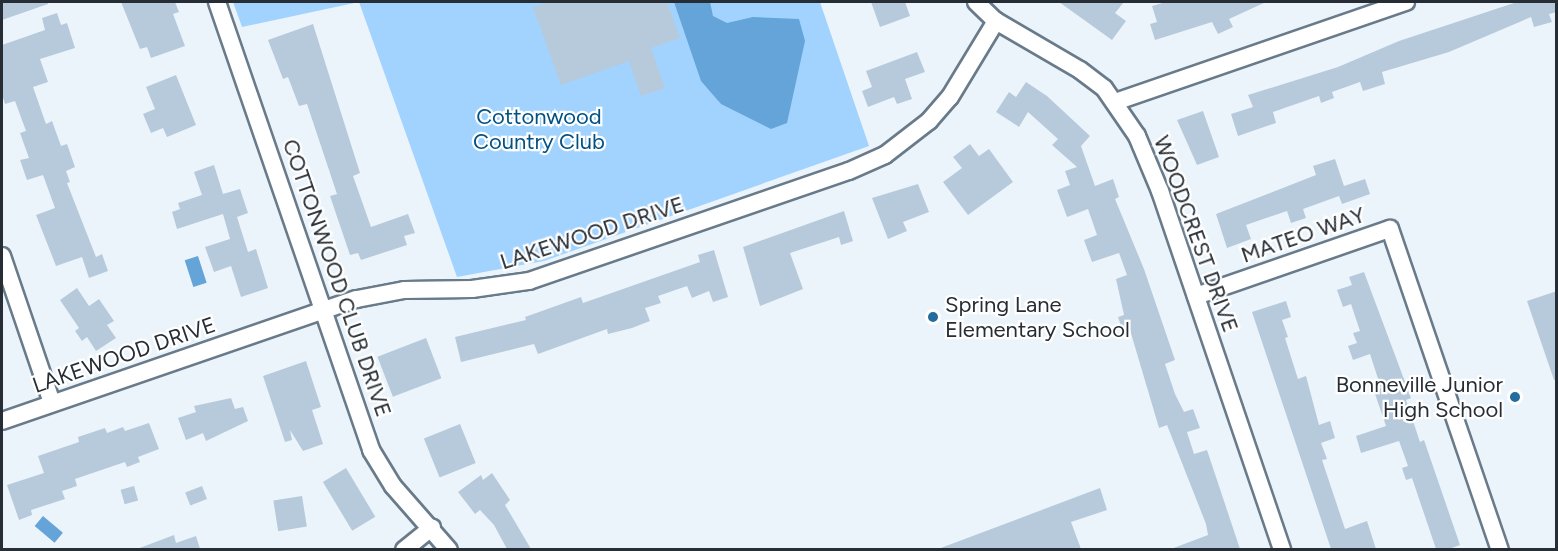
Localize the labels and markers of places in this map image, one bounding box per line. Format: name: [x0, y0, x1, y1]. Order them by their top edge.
place label: Spring Lane Elementary School: [945, 291, 1130, 342]
marker: Spring Lane Elementary School: [926, 310, 940, 324]
place label: Bonneville Junior High School: [1336, 371, 1503, 422]
marker: Bonneville Junior High School: [1508, 390, 1522, 404]

